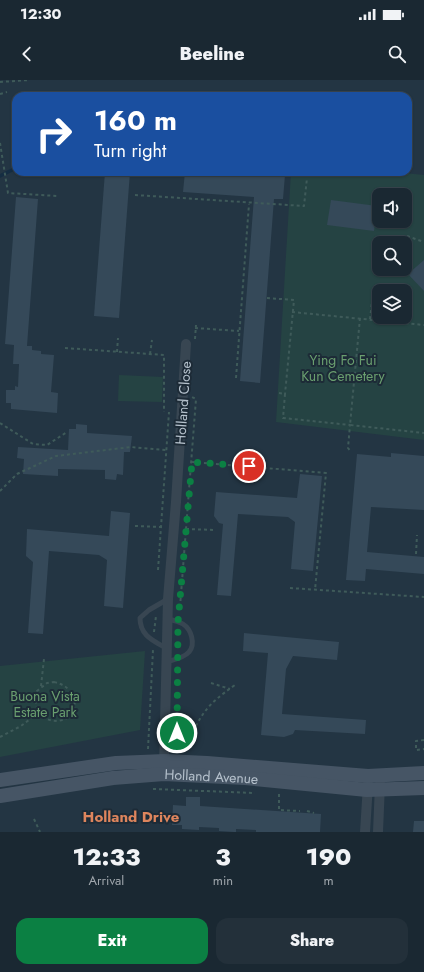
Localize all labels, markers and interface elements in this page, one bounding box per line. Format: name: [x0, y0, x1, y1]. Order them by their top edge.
text: 12:30: [20, 3, 62, 25]
text: Beeline: [179, 41, 245, 67]
icon: back: [16, 43, 38, 65]
icon: search: [386, 43, 408, 65]
text: 160 m: [94, 100, 177, 141]
icon: right: [28, 108, 80, 160]
text: Turn right: [94, 138, 166, 164]
map controls: [372, 188, 412, 324]
button: sound: [372, 188, 412, 228]
button: search: [372, 236, 412, 276]
button: layers: [372, 284, 412, 324]
park label: Ying Fo Fui Kun Cemetery: [301, 350, 385, 386]
street label: Holland Close: [170, 361, 196, 445]
pin: [232, 449, 266, 483]
icon: arrive: [238, 455, 260, 477]
park label: Buona Vista Estate Park: [10, 686, 80, 722]
position arrow: [156, 712, 198, 754]
street label: Holland Avenue: [164, 764, 259, 789]
district label: Holland Drive: [83, 806, 180, 828]
text: 12:33: [73, 839, 140, 874]
text: 3: [215, 839, 231, 874]
text: 190: [306, 839, 351, 874]
text: Arrival: [89, 871, 124, 890]
text: min: [213, 871, 233, 890]
text: m: [324, 871, 334, 890]
button: Exit: [16, 918, 208, 964]
button: Share: [216, 918, 408, 964]

